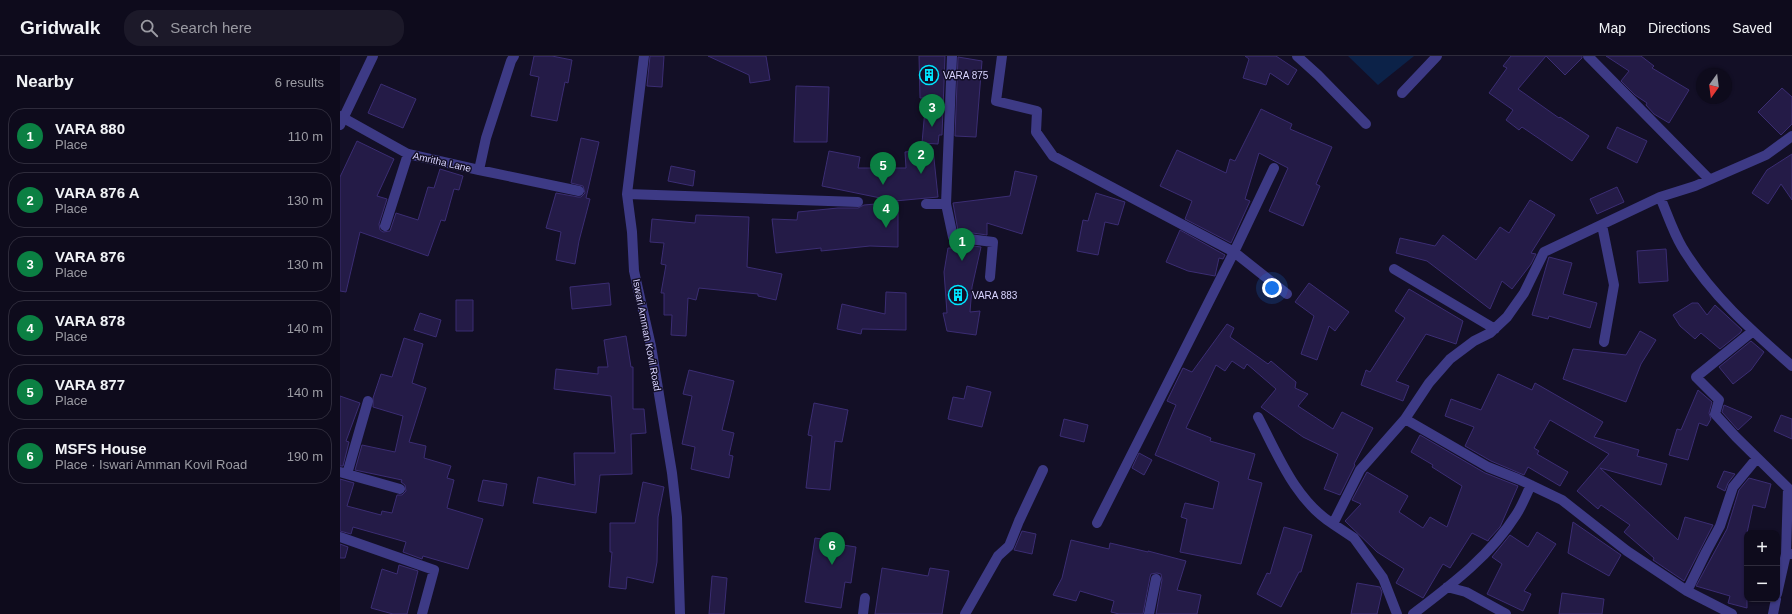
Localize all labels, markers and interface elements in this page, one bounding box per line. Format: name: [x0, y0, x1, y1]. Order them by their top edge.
search box: [124, 10, 404, 46]
text: Gridwalk: [20, 17, 100, 38]
icon: search: [138, 17, 160, 39]
text: Search here: [170, 19, 252, 36]
text: Map: [1599, 20, 1626, 36]
text: Directions: [1648, 20, 1710, 36]
text: Saved: [1732, 20, 1772, 36]
building icon: VARA 875: [918, 64, 940, 86]
north arrow: [1696, 68, 1732, 104]
place label: VARA 875: [943, 70, 989, 81]
text: Nearby: [16, 72, 74, 91]
text: 6 results: [275, 75, 324, 90]
pin: 3: [919, 94, 945, 127]
text: VARA 880: [55, 120, 125, 137]
text: 1: [26, 129, 34, 144]
text: 110 m: [288, 129, 323, 144]
text: Place: [55, 137, 88, 152]
pin: 2: [908, 141, 934, 174]
street label: Amritha Lane: [412, 150, 473, 174]
pin: 5: [870, 152, 896, 185]
text: VARA 876 A: [55, 184, 139, 201]
text: 2: [26, 193, 34, 208]
text: 130 m: [287, 193, 323, 208]
pin: 4: [873, 195, 899, 228]
text: Place: [55, 201, 88, 216]
pin: 1: [949, 228, 975, 261]
text: VARA 876: [55, 248, 125, 265]
text: 3: [26, 257, 34, 272]
text: 130 m: [287, 257, 323, 272]
text: Place: [55, 265, 88, 280]
street label: Iswari Amman Kovil Road: [631, 278, 663, 392]
your location: [1262, 278, 1282, 298]
building icon: VARA 883: [947, 284, 969, 306]
place label: VARA 883: [972, 290, 1018, 301]
text: VARA 878: [55, 312, 125, 329]
text: 4: [26, 321, 34, 336]
text: 140 m: [287, 321, 323, 336]
text: Place: [55, 329, 88, 344]
text: VARA 877: [55, 376, 125, 393]
text: 5: [26, 385, 34, 400]
text: 140 m: [287, 385, 323, 400]
text: Place: [55, 393, 88, 408]
text: MSFS House: [55, 440, 147, 457]
text: 6: [26, 449, 34, 464]
text: 190 m: [287, 449, 323, 464]
text: Place · Iswari Amman Kovil Road: [55, 457, 247, 472]
map controls: [1744, 530, 1780, 602]
button: +: [1744, 530, 1780, 566]
pin: 6: [819, 532, 845, 565]
button: −: [1744, 566, 1780, 602]

